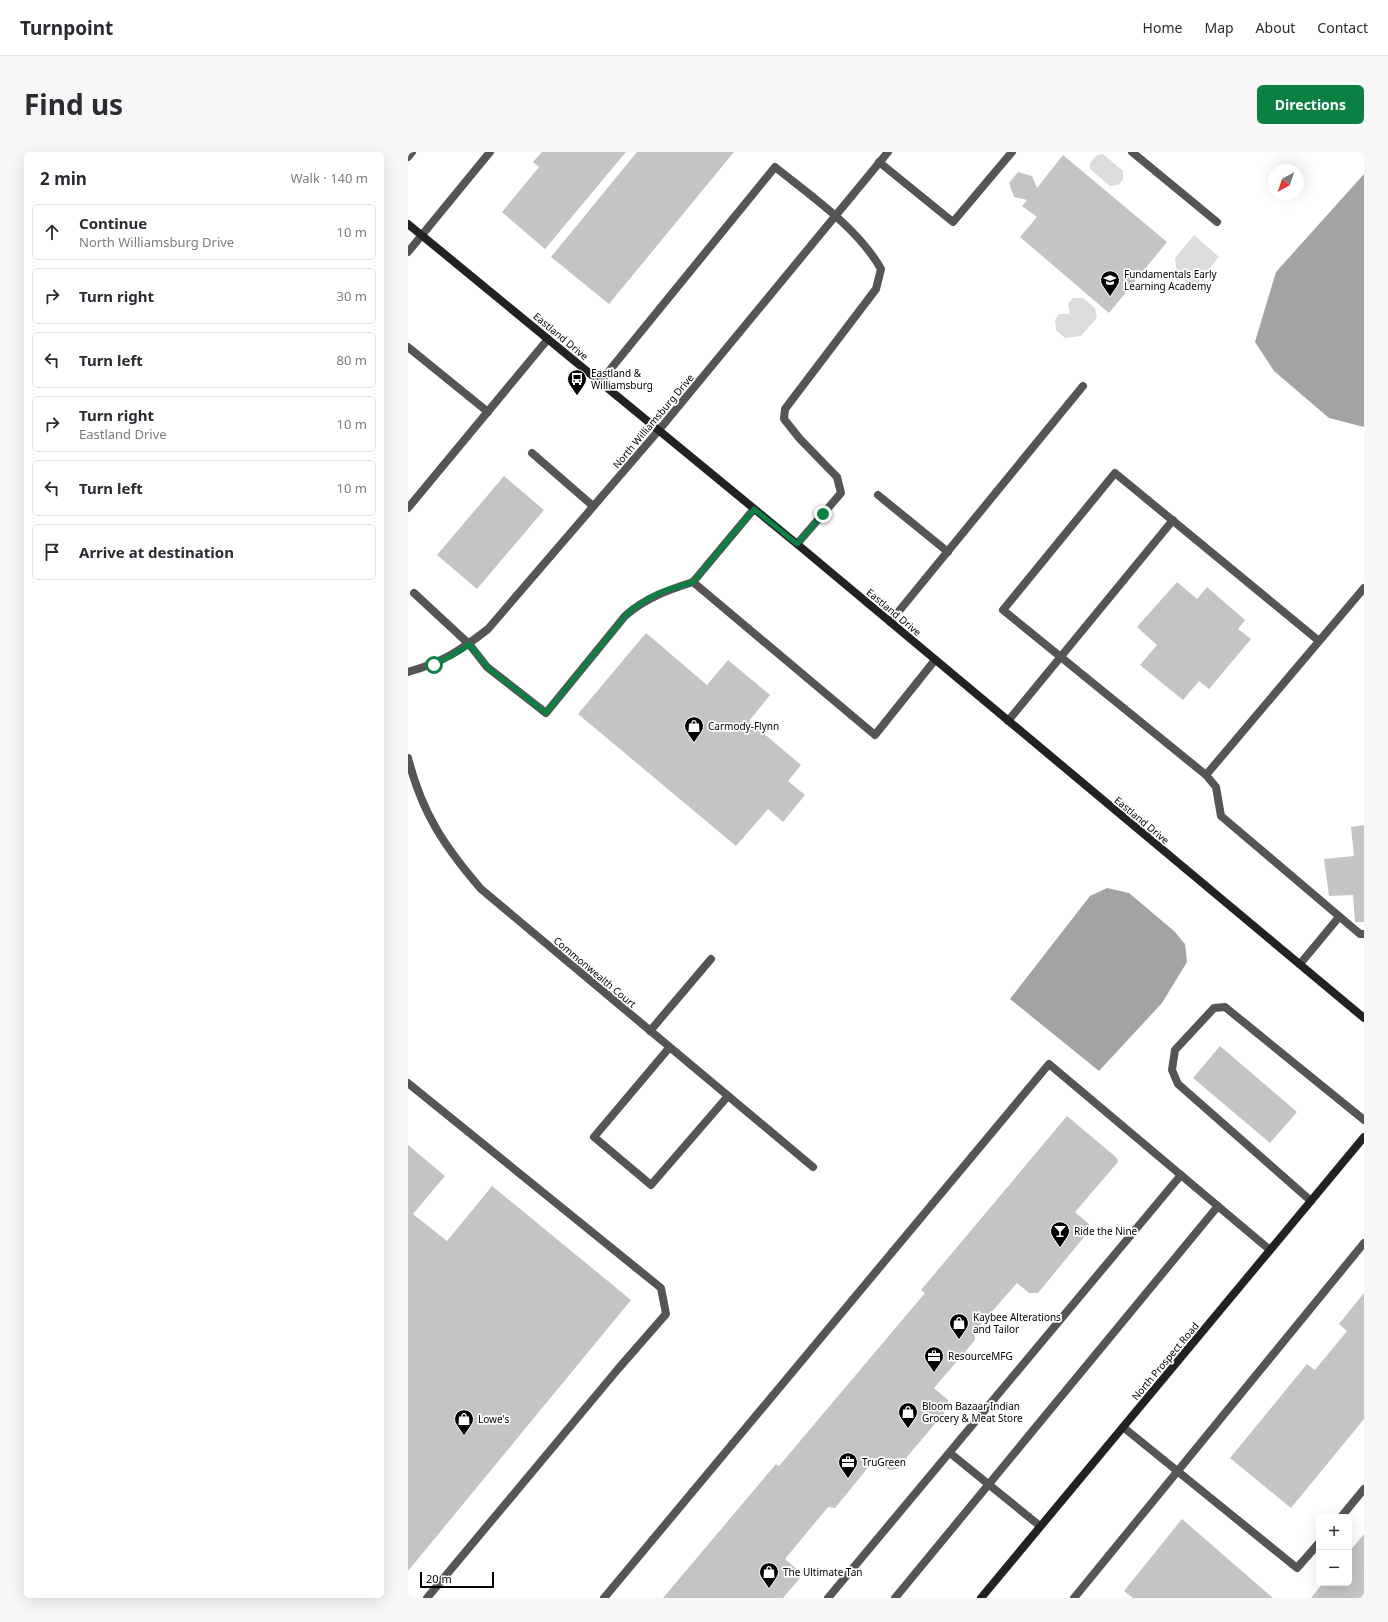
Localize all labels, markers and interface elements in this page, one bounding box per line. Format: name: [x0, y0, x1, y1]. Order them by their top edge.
text: Turnpoint: [20, 15, 113, 41]
text: Home: [1143, 18, 1182, 37]
text: Map: [1204, 18, 1234, 37]
text: About: [1256, 18, 1295, 37]
text: Contact: [1317, 18, 1368, 37]
text: Find us: [24, 85, 123, 123]
button: Directions: [1257, 85, 1364, 124]
north arrow: [1268, 164, 1304, 200]
text: 2 min: [40, 167, 87, 190]
text: Walk · 140 m: [290, 169, 368, 187]
text: Continue: [79, 213, 147, 233]
icon: ahead: [41, 221, 63, 243]
text: 10 m: [337, 223, 367, 241]
text: North Williamsburg Drive: [79, 233, 234, 251]
place label: Fundamentals Early Learning Academy: [1124, 267, 1218, 293]
school or university icon: Fundamentals Early Learning Academy: [1099, 269, 1121, 297]
icon: right: [41, 285, 63, 307]
text: Turn right: [79, 286, 154, 306]
text: 30 m: [337, 287, 367, 305]
street label: Eastland Drive: [531, 309, 592, 363]
icon: left: [41, 349, 63, 371]
text: Turn left: [79, 350, 143, 370]
text: 80 m: [337, 351, 367, 369]
place label: Eastland & Williamsburg: [591, 366, 653, 392]
bus stop icon: Eastland & Williamsburg: [566, 368, 588, 396]
street label: North Williamsburg Drive: [609, 371, 697, 471]
text: Turn right: [79, 405, 154, 425]
icon: right: [41, 413, 63, 435]
text: 10 m: [337, 415, 367, 433]
text: Eastland Drive: [79, 425, 167, 443]
icon: left: [41, 477, 63, 499]
text: Turn left: [79, 478, 143, 498]
text: 10 m: [337, 479, 367, 497]
route end: [814, 505, 832, 523]
icon: arrive: [41, 541, 63, 563]
text: Arrive at destination: [79, 542, 234, 562]
street label: Eastland Drive: [864, 585, 925, 639]
route start: [425, 656, 443, 674]
shop icon: Carmody-Flynn: [683, 715, 705, 743]
place label: Carmody-Flynn: [708, 719, 779, 733]
street label: Eastland Drive: [1112, 793, 1173, 847]
street label: Commonwealth Court: [551, 933, 640, 1011]
bar icon: Ride the Nine: [1049, 1220, 1071, 1248]
place label: Ride the Nine: [1074, 1224, 1138, 1238]
place label: Kaybee Alterations and Tailor: [973, 1310, 1061, 1336]
shop icon: Kaybee Alterations and Tailor: [948, 1312, 970, 1340]
street label: North Prospect Road: [1128, 1319, 1202, 1403]
office icon: ResourceMFG: [923, 1345, 945, 1373]
place label: ResourceMFG: [948, 1349, 1013, 1363]
place label: Bloom Bazaar Indian Grocery & Meat Store: [922, 1399, 1023, 1425]
shop icon: Bloom Bazaar Indian Grocery & Meat Store: [897, 1401, 919, 1429]
shop icon: Lowe's: [453, 1408, 475, 1436]
place label: Lowe's: [478, 1412, 509, 1426]
office icon: TruGreen: [837, 1451, 859, 1479]
place label: TruGreen: [862, 1455, 906, 1469]
map controls: [1316, 1514, 1352, 1586]
button: +: [1316, 1514, 1352, 1550]
button: −: [1316, 1550, 1352, 1586]
shop icon: The Ultimate Tan: [758, 1561, 780, 1589]
place label: The Ultimate Tan: [783, 1565, 862, 1579]
scale bar: [420, 1570, 494, 1589]
text: 20 m: [426, 1571, 452, 1586]

